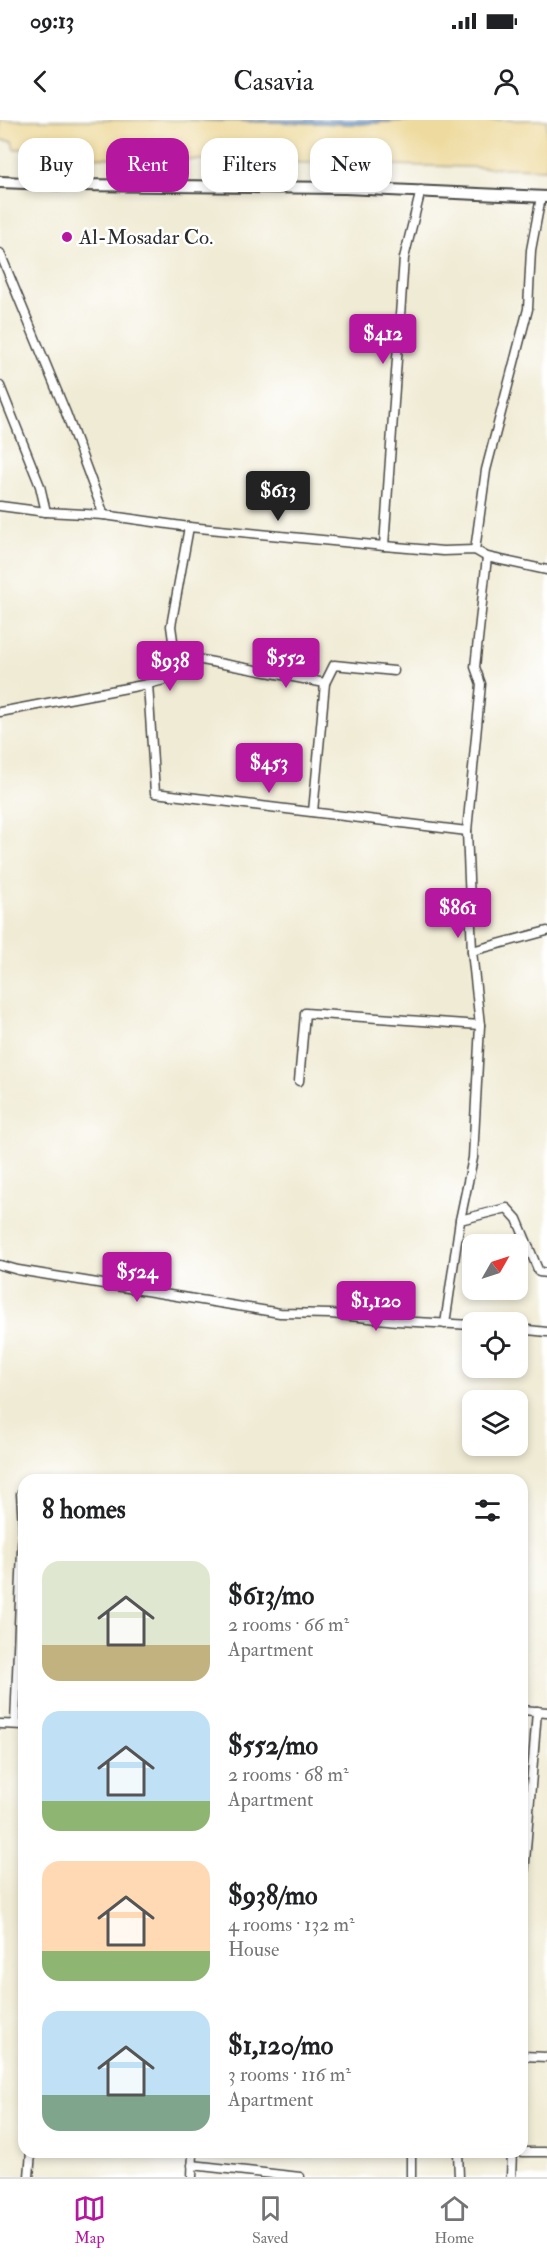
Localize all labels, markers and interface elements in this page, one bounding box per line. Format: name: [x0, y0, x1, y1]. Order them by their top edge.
text: 09:13: [30, 7, 74, 35]
icon: back: [24, 65, 57, 98]
text: Casavia: [233, 65, 314, 98]
icon: person: [490, 65, 523, 98]
chip: Buy: [18, 138, 94, 192]
chip: Rent: [106, 138, 189, 192]
chip: Filters: [201, 138, 298, 192]
chip: New: [310, 138, 392, 192]
place label: Al-Mosadar Co.: [78, 224, 213, 251]
marker: Al-Mosadar Co.: [60, 230, 74, 244]
pin: $412: [347, 314, 419, 365]
text: $412: [363, 321, 403, 346]
pin: $613: [242, 471, 314, 522]
text: $613: [260, 478, 296, 503]
pin: $552: [250, 638, 322, 689]
pin: $938: [134, 641, 206, 692]
text: $552: [267, 645, 305, 670]
text: $938: [151, 648, 189, 673]
pin: $453: [233, 743, 305, 794]
text: $453: [250, 750, 288, 775]
pin: $861: [422, 888, 494, 939]
text: $861: [439, 895, 477, 920]
north arrow: [462, 1234, 528, 1300]
map controls: [462, 1234, 528, 1456]
pin: $524: [101, 1252, 173, 1303]
text: $524: [117, 1259, 157, 1284]
pin: $1,120: [327, 1281, 425, 1332]
text: $1,120: [351, 1288, 401, 1313]
button: locate: [462, 1312, 528, 1378]
button: layers: [462, 1390, 528, 1456]
text: 8 homes: [42, 1494, 126, 1526]
icon: filters: [471, 1494, 504, 1527]
text: $613/mo: [228, 1580, 314, 1612]
icon: home: [90, 1585, 162, 1657]
text: 2 rooms · 66 m²: [228, 1612, 349, 1637]
text: Apartment: [228, 1637, 313, 1662]
text: $552/mo: [228, 1730, 318, 1762]
icon: home: [90, 1735, 162, 1807]
text: 2 rooms · 68 m²: [228, 1762, 349, 1787]
text: Apartment: [228, 1787, 313, 1812]
text: $938/mo: [228, 1880, 318, 1912]
icon: home: [90, 1885, 162, 1957]
text: 4 rooms · 132 m²: [228, 1912, 355, 1937]
text: House: [228, 1937, 279, 1962]
text: $1,120/mo: [228, 2030, 333, 2062]
icon: home: [90, 2035, 162, 2107]
text: 3 rooms · 116 m²: [228, 2062, 351, 2087]
text: Apartment: [228, 2087, 313, 2112]
tab: Map: [73, 2192, 106, 2248]
tab: Saved: [252, 2192, 288, 2248]
tab: Home: [434, 2192, 474, 2248]

